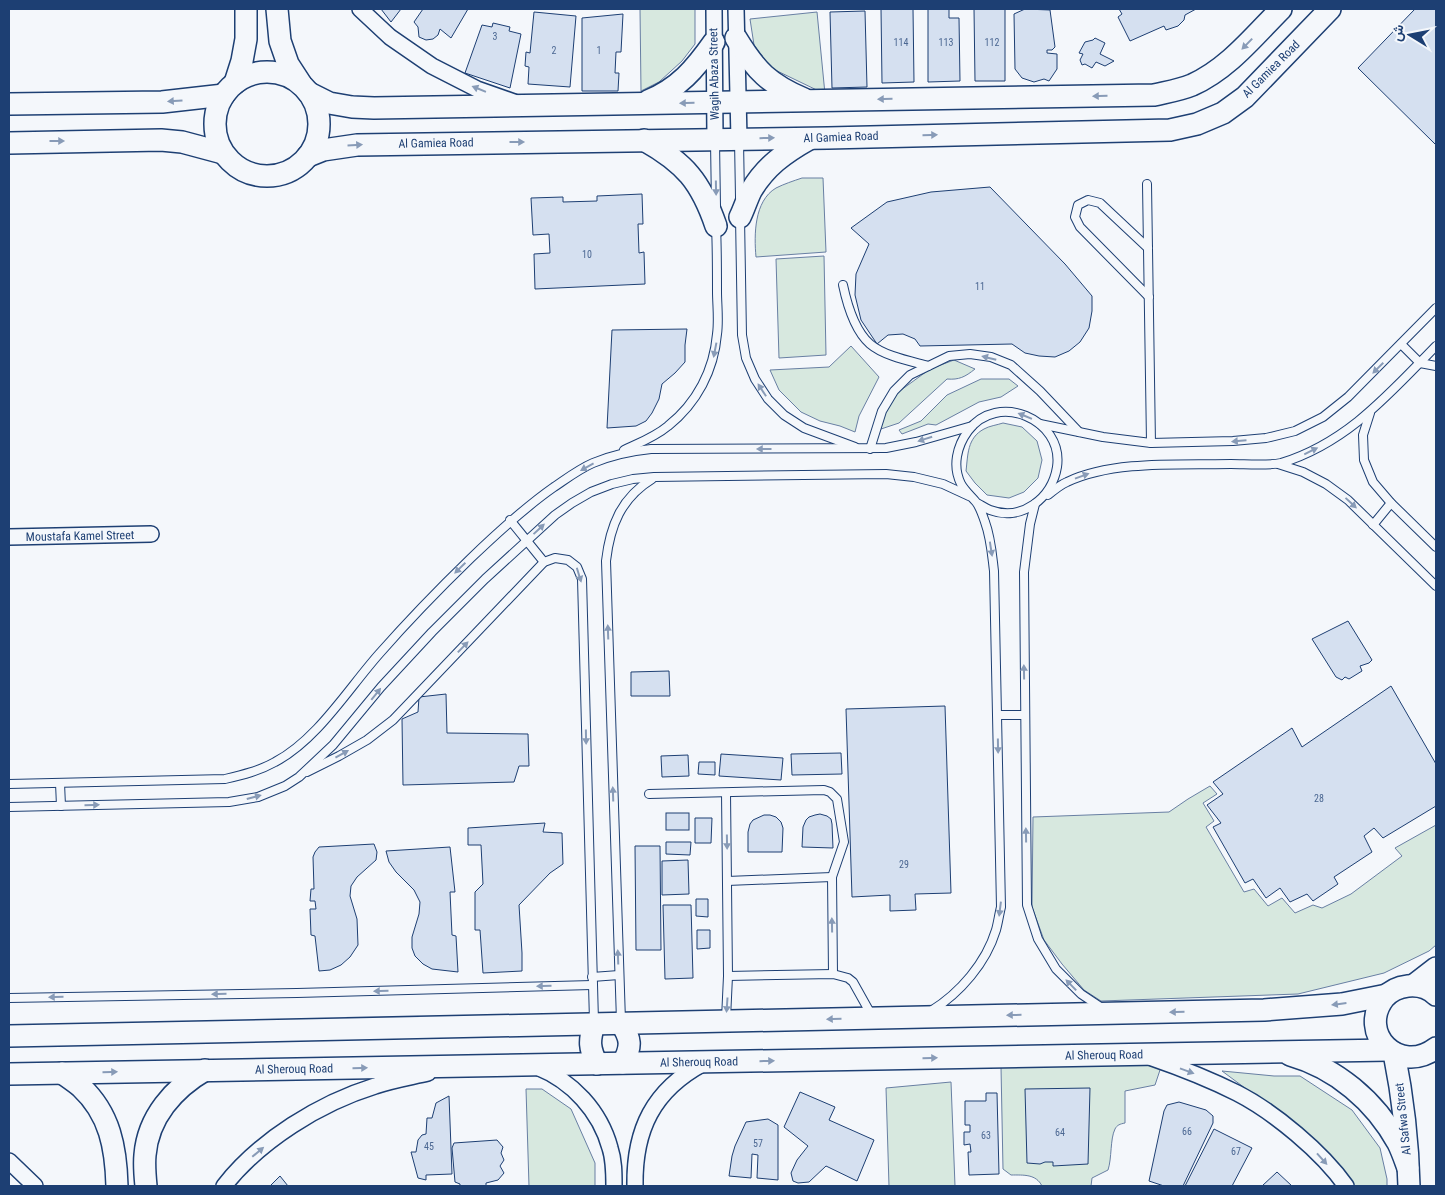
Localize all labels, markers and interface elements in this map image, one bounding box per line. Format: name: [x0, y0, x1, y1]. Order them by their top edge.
north arrow: [1385, 10, 1435, 60]
text: ش: [1388, 23, 1408, 43]
street label: Wagih Abaza Street: [706, 27, 722, 120]
house number: 3: [493, 31, 498, 42]
house number: 114: [894, 37, 908, 48]
house number: 113: [939, 37, 953, 48]
house number: 112: [985, 37, 999, 48]
street label: Al Gamiea Road: [1239, 37, 1303, 101]
one-way arrow: [1241, 38, 1253, 50]
house number: 2: [552, 45, 557, 56]
house number: 1: [597, 45, 601, 56]
one-way arrow: [471, 85, 486, 93]
one-way arrow: [1092, 92, 1108, 100]
one-way arrow: [877, 95, 893, 103]
one-way arrow: [167, 97, 183, 105]
one-way arrow: [679, 99, 695, 107]
street label: Al Gamiea Road: [803, 129, 879, 145]
one-way arrow: [922, 131, 938, 139]
one-way arrow: [760, 134, 776, 142]
street label: Al Gamiea Road: [398, 135, 474, 151]
one-way arrow: [50, 137, 66, 145]
one-way arrow: [510, 138, 526, 146]
one-way arrow: [347, 141, 363, 149]
one-way arrow: [712, 180, 720, 196]
house number: 10: [582, 249, 592, 260]
house number: 11: [975, 281, 985, 292]
one-way arrow: [710, 342, 718, 358]
one-way arrow: [981, 354, 996, 362]
one-way arrow: [1372, 361, 1384, 373]
one-way arrow: [757, 383, 767, 397]
one-way arrow: [1017, 412, 1032, 420]
one-way arrow: [917, 436, 932, 444]
one-way arrow: [1230, 437, 1246, 445]
one-way arrow: [755, 445, 771, 453]
one-way arrow: [1304, 447, 1318, 455]
one-way arrow: [579, 463, 594, 471]
one-way arrow: [1075, 472, 1090, 480]
one-way arrow: [1344, 497, 1356, 509]
one-way arrow: [533, 523, 545, 535]
street label: Moustafa Kamel Street: [26, 528, 135, 544]
one-way arrow: [987, 541, 995, 557]
one-way arrow: [455, 562, 467, 574]
one-way arrow: [576, 568, 584, 583]
one-way arrow: [604, 624, 612, 640]
one-way arrow: [457, 641, 469, 653]
one-way arrow: [1020, 664, 1028, 680]
one-way arrow: [370, 688, 381, 701]
one-way arrow: [582, 729, 590, 745]
one-way arrow: [994, 738, 1002, 754]
one-way arrow: [336, 750, 349, 759]
one-way arrow: [609, 786, 617, 802]
one-way arrow: [247, 793, 262, 801]
house number: 28: [1314, 793, 1324, 804]
one-way arrow: [85, 801, 101, 809]
one-way arrow: [1022, 827, 1030, 843]
one-way arrow: [723, 834, 731, 850]
house number: 29: [899, 859, 909, 870]
one-way arrow: [996, 901, 1004, 917]
one-way arrow: [828, 917, 836, 933]
one-way arrow: [614, 948, 622, 964]
one-way arrow: [1065, 979, 1077, 991]
one-way arrow: [535, 983, 551, 991]
one-way arrow: [373, 987, 389, 995]
one-way arrow: [211, 990, 227, 998]
one-way arrow: [48, 993, 64, 1001]
one-way arrow: [722, 997, 730, 1013]
one-way arrow: [1331, 1000, 1347, 1008]
one-way arrow: [1168, 1008, 1184, 1016]
one-way arrow: [1006, 1011, 1022, 1019]
one-way arrow: [826, 1015, 842, 1023]
street label: Al Sherouq Road: [1065, 1047, 1143, 1063]
street label: Al Sherouq Road: [660, 1054, 738, 1070]
one-way arrow: [922, 1054, 938, 1062]
one-way arrow: [760, 1057, 776, 1065]
street label: Al Sherouq Road: [255, 1061, 333, 1077]
one-way arrow: [352, 1063, 368, 1071]
one-way arrow: [1180, 1067, 1195, 1075]
one-way arrow: [102, 1068, 118, 1076]
street label: Al Safwa Street: [1392, 1082, 1414, 1156]
house number: 66: [1182, 1126, 1192, 1137]
house number: 64: [1055, 1127, 1065, 1138]
house number: 63: [981, 1130, 991, 1141]
house number: 57: [753, 1138, 763, 1149]
house number: 45: [424, 1141, 434, 1152]
one-way arrow: [251, 1146, 264, 1157]
house number: 67: [1231, 1146, 1241, 1157]
one-way arrow: [1316, 1152, 1328, 1164]

